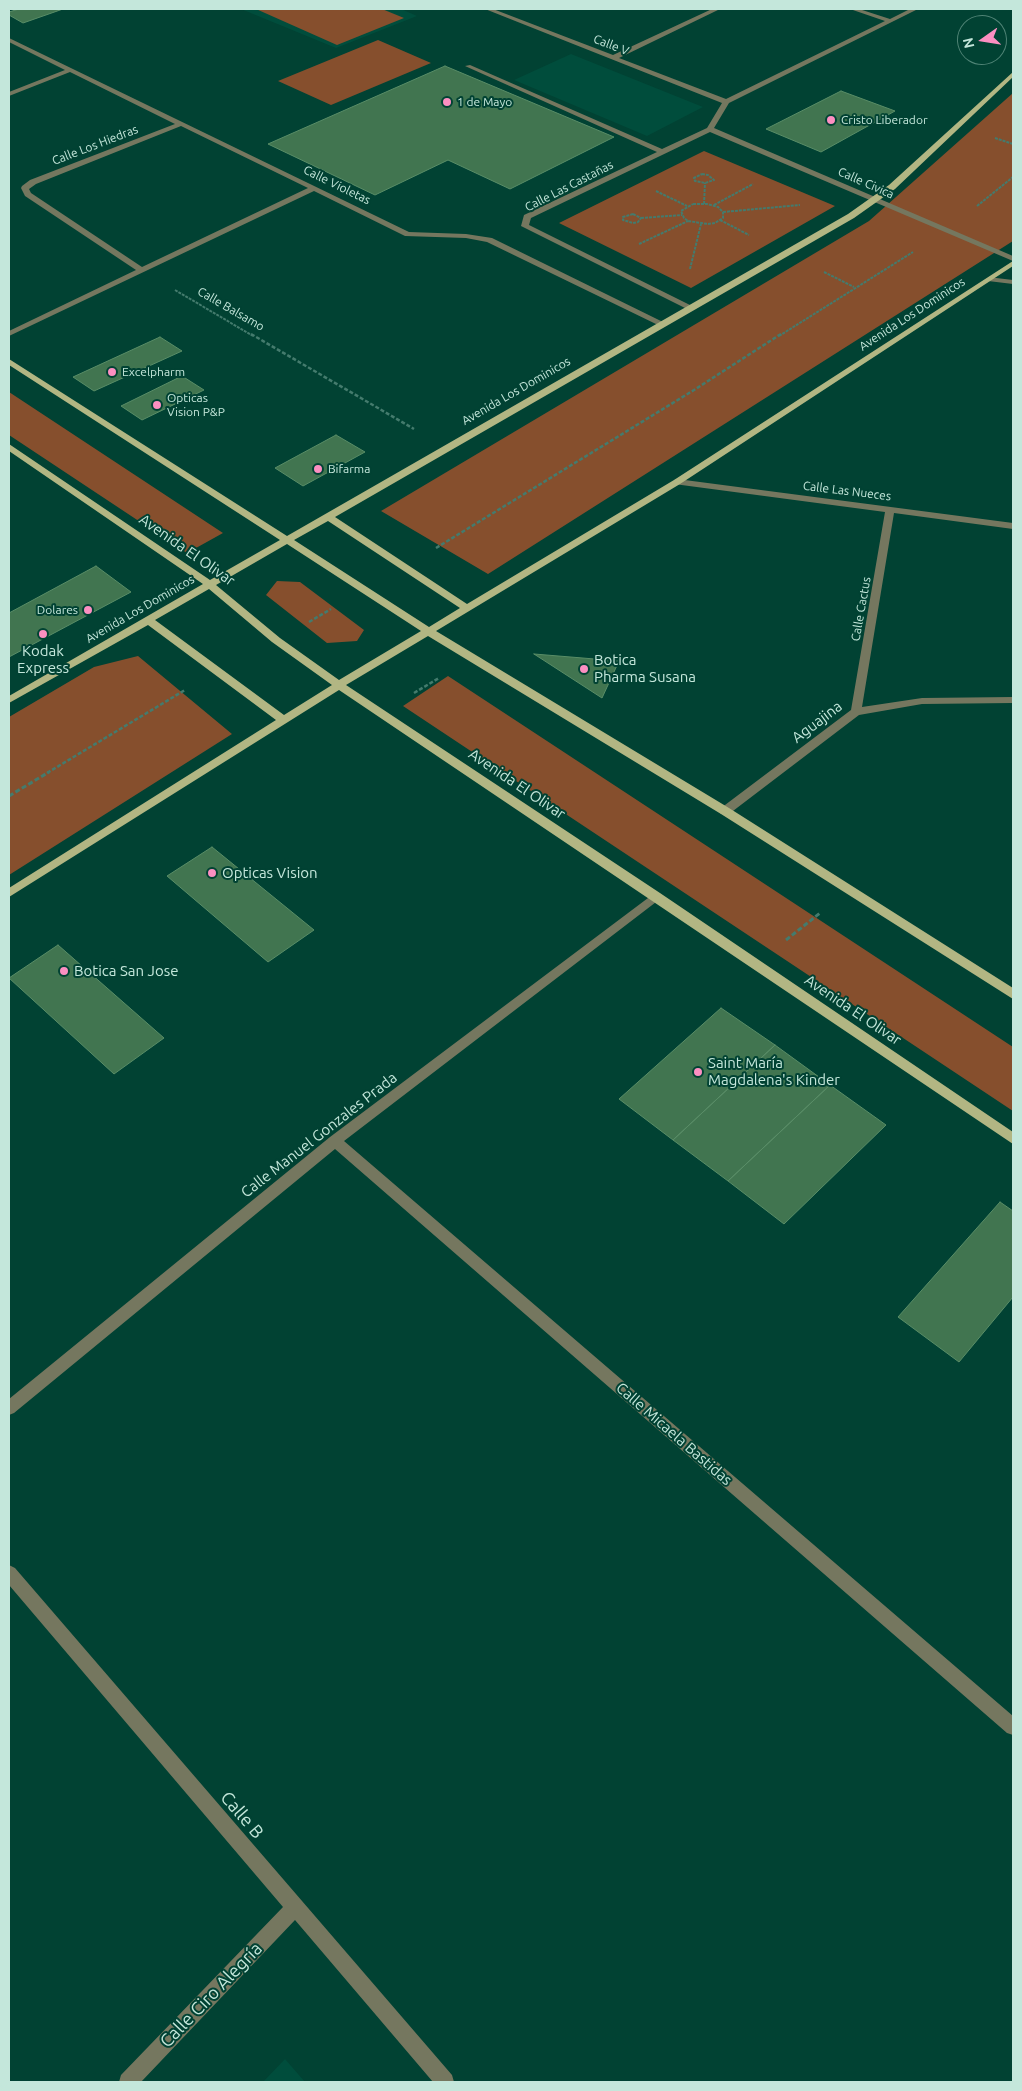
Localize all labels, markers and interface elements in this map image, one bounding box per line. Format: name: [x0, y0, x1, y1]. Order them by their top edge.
north arrow: [957, 15, 1007, 65]
street label: Calle V: [591, 32, 631, 58]
text: N: [959, 36, 977, 50]
place label: 1 de Mayo: [457, 95, 512, 109]
marker: 1 de Mayo: [441, 96, 453, 108]
place label: Cristo Liberador: [841, 113, 927, 127]
marker: Cristo Liberador: [825, 114, 837, 126]
street label: Calle Los Hiedras: [50, 122, 140, 168]
street label: Calle Las Castañas: [522, 158, 616, 214]
street label: Calle Violetas: [301, 163, 373, 207]
street label: Calle Civica: [836, 164, 896, 202]
street label: Avenida Los Dominicos: [856, 274, 968, 354]
street label: Calle Balsamo: [195, 284, 267, 334]
street label: Avenida Los Dominicos: [459, 354, 573, 428]
place label: Excelpharm: [122, 365, 185, 379]
marker: Excelpharm: [106, 366, 118, 378]
place label: Opticas Vision P&P: [167, 391, 225, 419]
marker: Opticas Vision P&P: [151, 399, 163, 411]
place label: Bifarma: [328, 462, 370, 476]
marker: Bifarma: [312, 463, 324, 475]
street label: Calle Las Nueces: [802, 478, 892, 504]
street label: Avenida El Olivar: [136, 510, 238, 590]
street label: Avenida Los Dominicos: [83, 572, 197, 646]
street label: Calle Cactus: [848, 576, 874, 642]
place label: Dolares: [37, 603, 78, 617]
marker: Dolares: [82, 604, 94, 616]
marker: Kodak Express: [37, 628, 49, 640]
place label: Kodak Express: [17, 642, 69, 677]
place label: Botica Pharma Susana: [594, 651, 696, 686]
marker: Botica Pharma Susana: [578, 663, 590, 675]
street label: Aguajina: [788, 697, 846, 747]
street label: Avenida El Olivar: [465, 745, 569, 823]
place label: Opticas Vision: [222, 864, 318, 882]
marker: Opticas Vision: [206, 867, 218, 879]
place label: Botica San Jose: [74, 962, 178, 980]
marker: Botica San Jose: [58, 965, 70, 977]
street label: Avenida El Olivar: [801, 971, 905, 1049]
place label: Saint María Magdalena's Kinder: [708, 1054, 840, 1089]
marker: Saint María Magdalena's Kinder: [692, 1066, 704, 1078]
street label: Calle Manuel Gonzales Prada: [237, 1069, 401, 1201]
street label: Calle Micaela Bastidas: [612, 1379, 736, 1489]
street label: Calle B: [216, 1787, 268, 1843]
street label: Calle Ciro Alegría: [155, 1938, 267, 2052]

